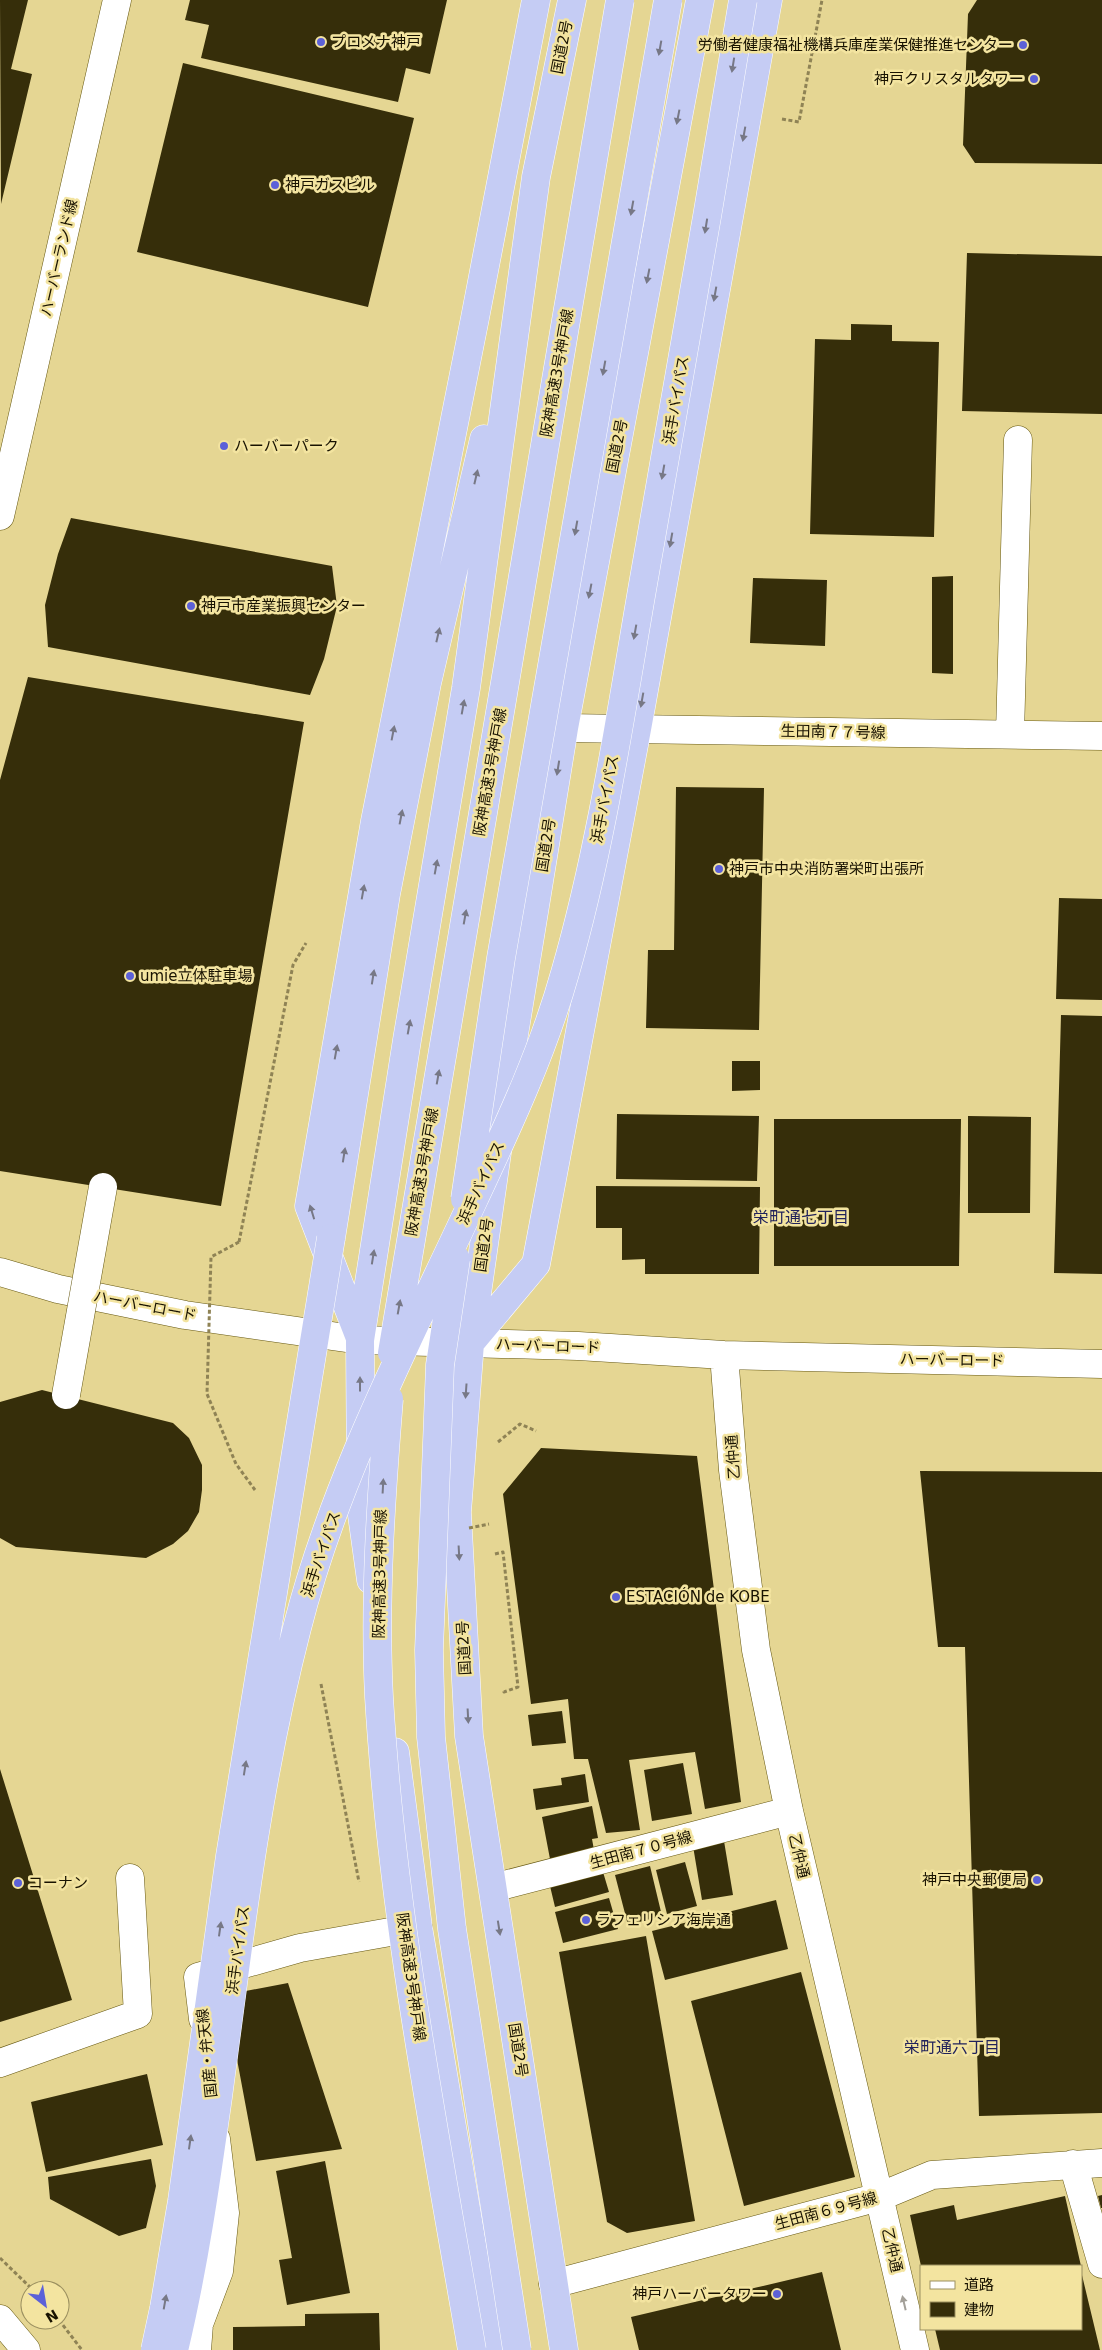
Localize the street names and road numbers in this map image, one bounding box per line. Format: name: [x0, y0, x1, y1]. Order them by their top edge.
street label: 国道2号: [548, 19, 576, 75]
street label: ハーバーランド線: [37, 198, 81, 318]
street label: 阪神高速3号神戸線: [537, 308, 577, 438]
street label: 浜手バイパス: [659, 354, 693, 446]
street label: 国道2号: [603, 418, 631, 474]
street label: 阪神高速3号神戸線: [470, 707, 510, 837]
street label: 生田南７７号線: [780, 722, 886, 742]
street label: 浜手バイパス: [588, 753, 622, 845]
street label: 国道2号: [533, 817, 559, 873]
street label: 阪神高速3号神戸線: [402, 1107, 442, 1237]
street label: 浜手バイパス: [454, 1139, 508, 1227]
street label: 国道2号: [471, 1217, 497, 1273]
street label: ハーバーロード: [92, 1287, 198, 1325]
street label: ハーバーロード: [495, 1335, 601, 1357]
street label: ハーバーロード: [899, 1350, 1005, 1370]
street label: 乙仲通: [722, 1434, 744, 1480]
street label: 浜手バイパス: [298, 1509, 344, 1599]
street label: 阪神高速3号神戸線: [370, 1509, 390, 1639]
street label: 国道2号: [454, 1620, 474, 1676]
street label: 生田南７０号線: [588, 1828, 694, 1872]
street label: 乙仲通: [785, 1832, 813, 1880]
street label: 浜手バイパス: [223, 1904, 253, 1996]
street label: 阪神高速3号神戸線: [393, 1912, 429, 2042]
street label: 国産・弁天線: [193, 2007, 221, 2099]
street label: 国道2号: [505, 2022, 531, 2078]
street label: 生田南６９号線: [773, 2189, 879, 2233]
street label: 乙仲通: [878, 2226, 906, 2274]

